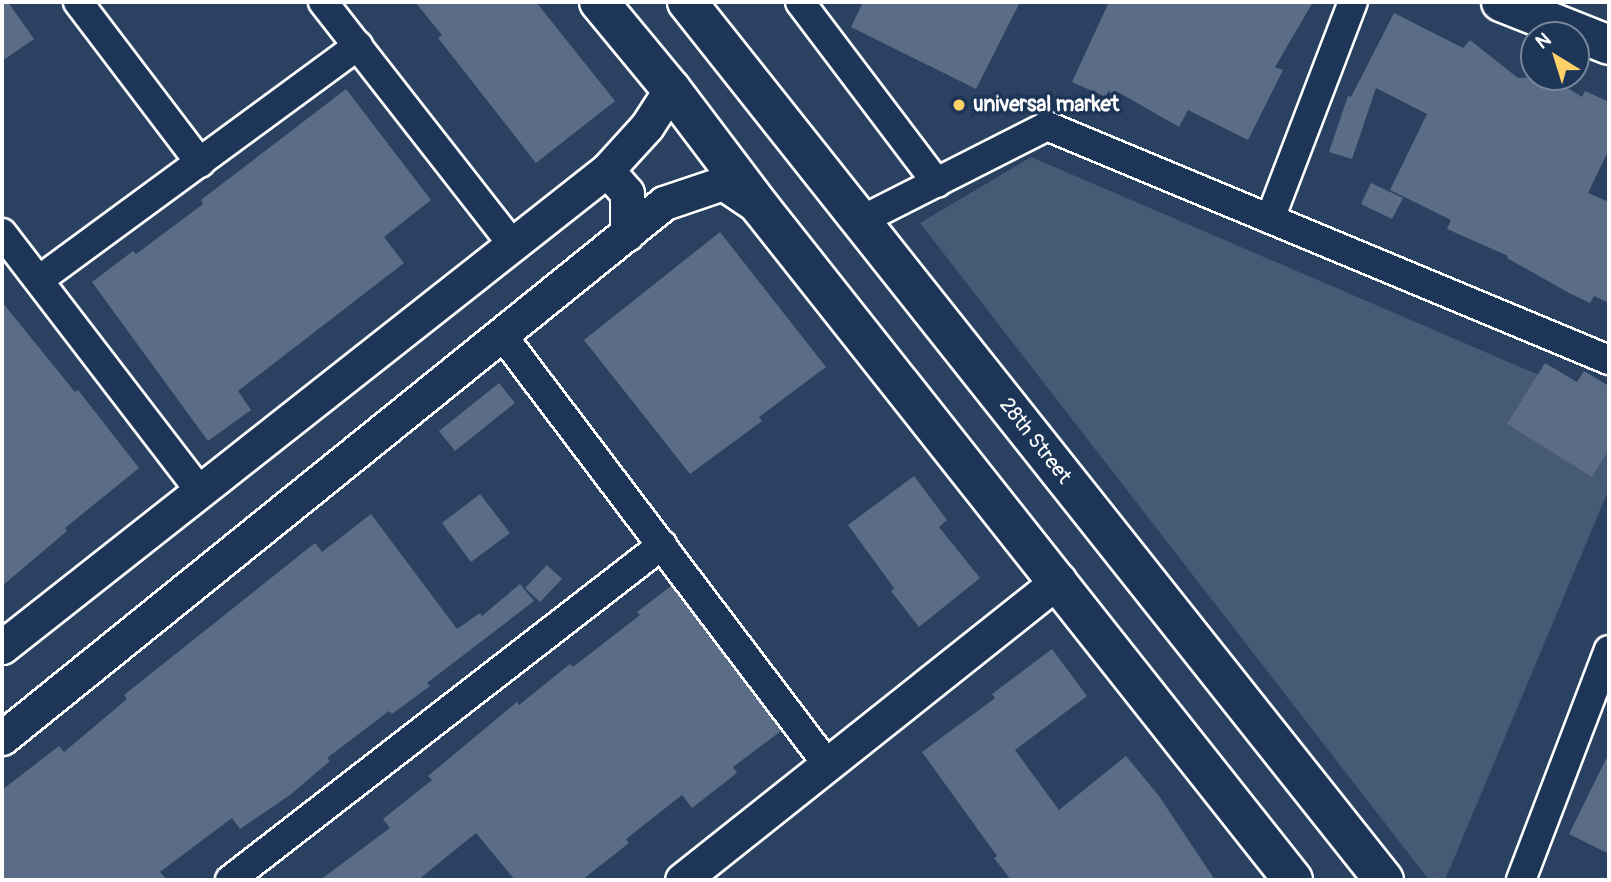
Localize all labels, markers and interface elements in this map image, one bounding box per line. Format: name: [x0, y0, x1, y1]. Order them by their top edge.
north arrow: [1520, 21, 1590, 91]
text: N: [1531, 28, 1556, 54]
place label: universal market: [973, 92, 1119, 118]
marker: universal market: [951, 97, 967, 113]
street label: 28th Street: [994, 393, 1076, 489]

